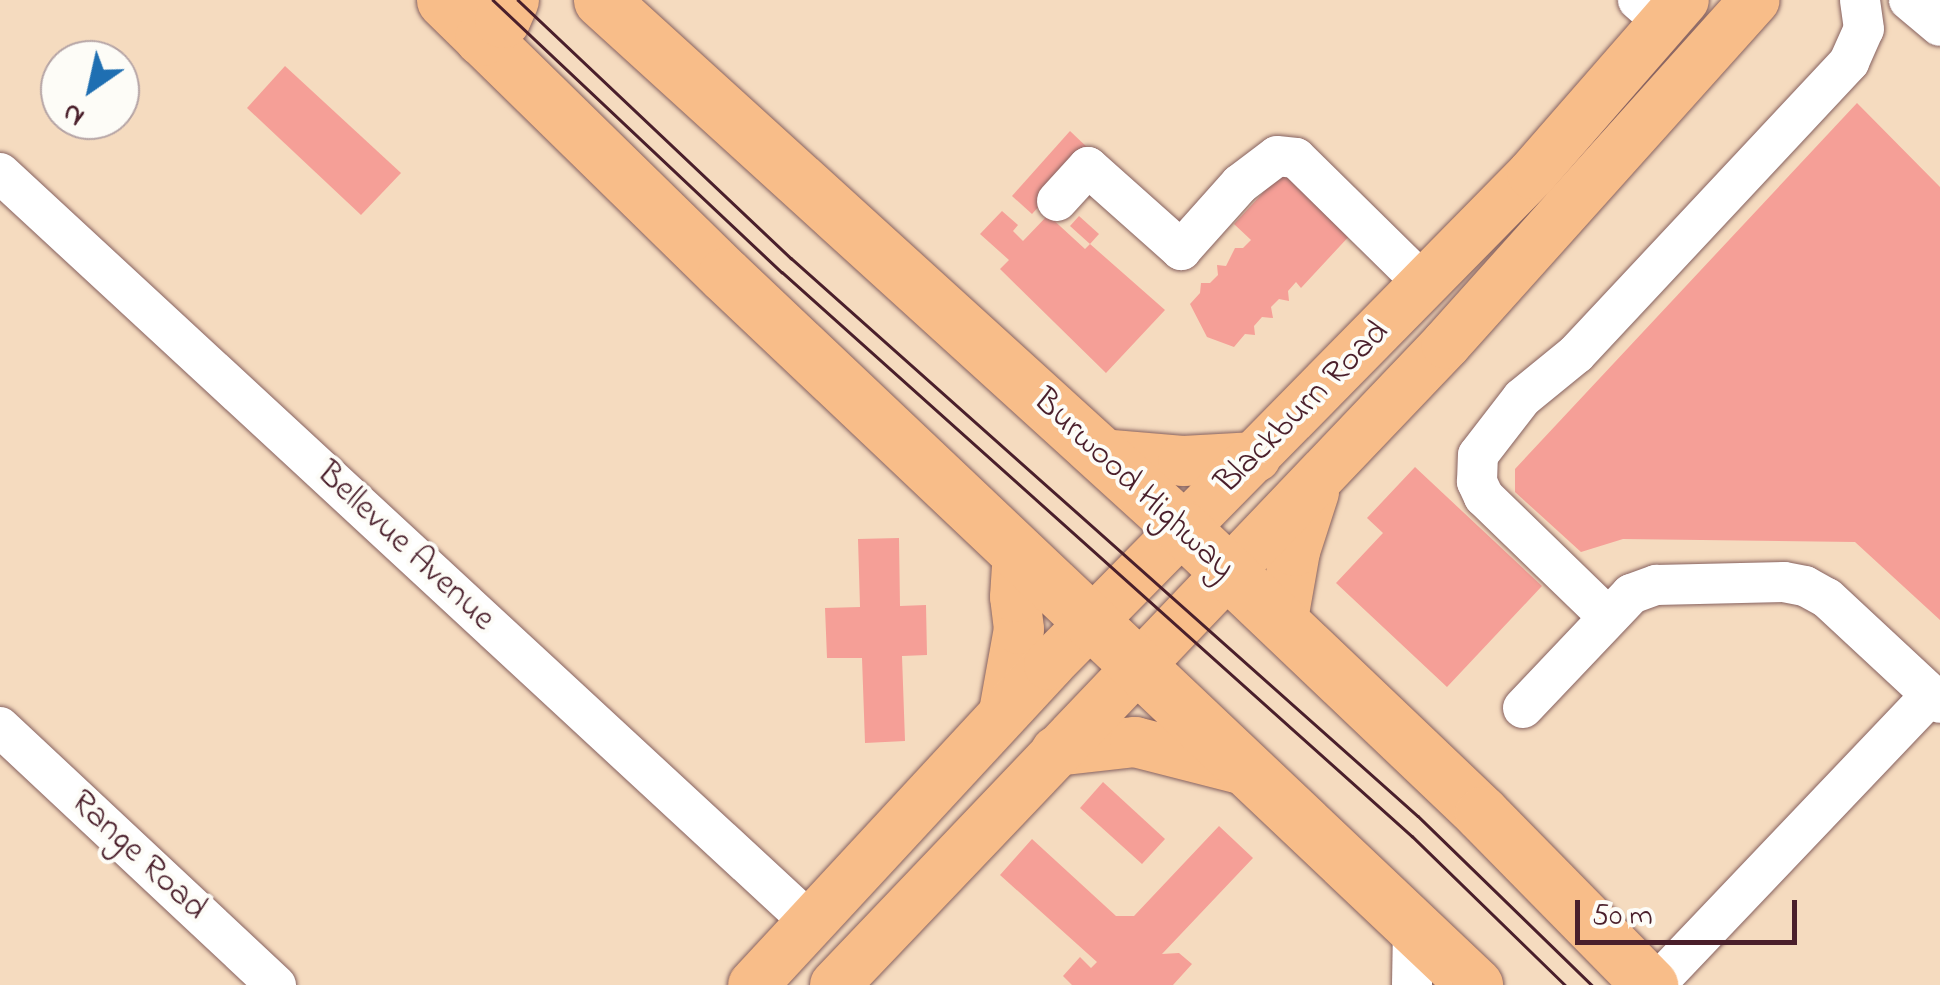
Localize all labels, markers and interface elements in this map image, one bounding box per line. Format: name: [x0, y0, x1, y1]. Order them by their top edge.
north arrow: [40, 40, 140, 140]
text: N: [55, 91, 93, 136]
street label: Blackburn Road: [1207, 312, 1399, 504]
street label: Burwood Highway: [1023, 381, 1243, 589]
street label: Bellevue Avenue: [307, 453, 503, 641]
street label: Range Road: [61, 782, 215, 930]
scale bar: [1580, 880, 1802, 942]
text: 50 m: [1592, 895, 1653, 939]

